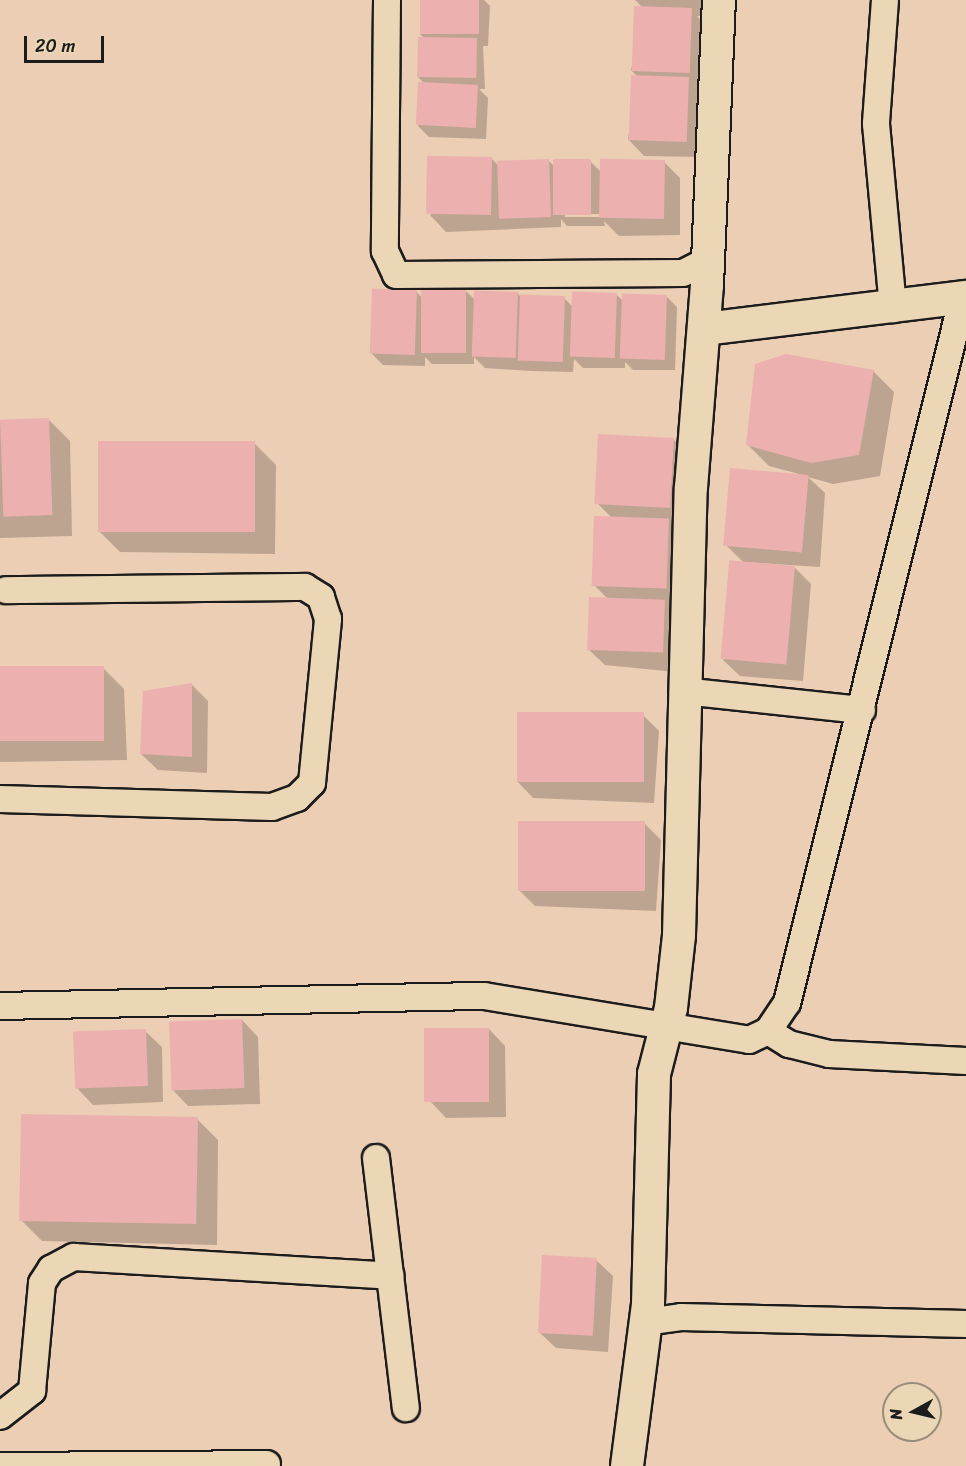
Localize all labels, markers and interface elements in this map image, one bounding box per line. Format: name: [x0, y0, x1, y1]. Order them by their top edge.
scale bar: [27, 24, 106, 62]
text: 20 m: [35, 30, 75, 62]
north arrow: [882, 1382, 942, 1442]
text: N: [881, 1407, 911, 1422]

